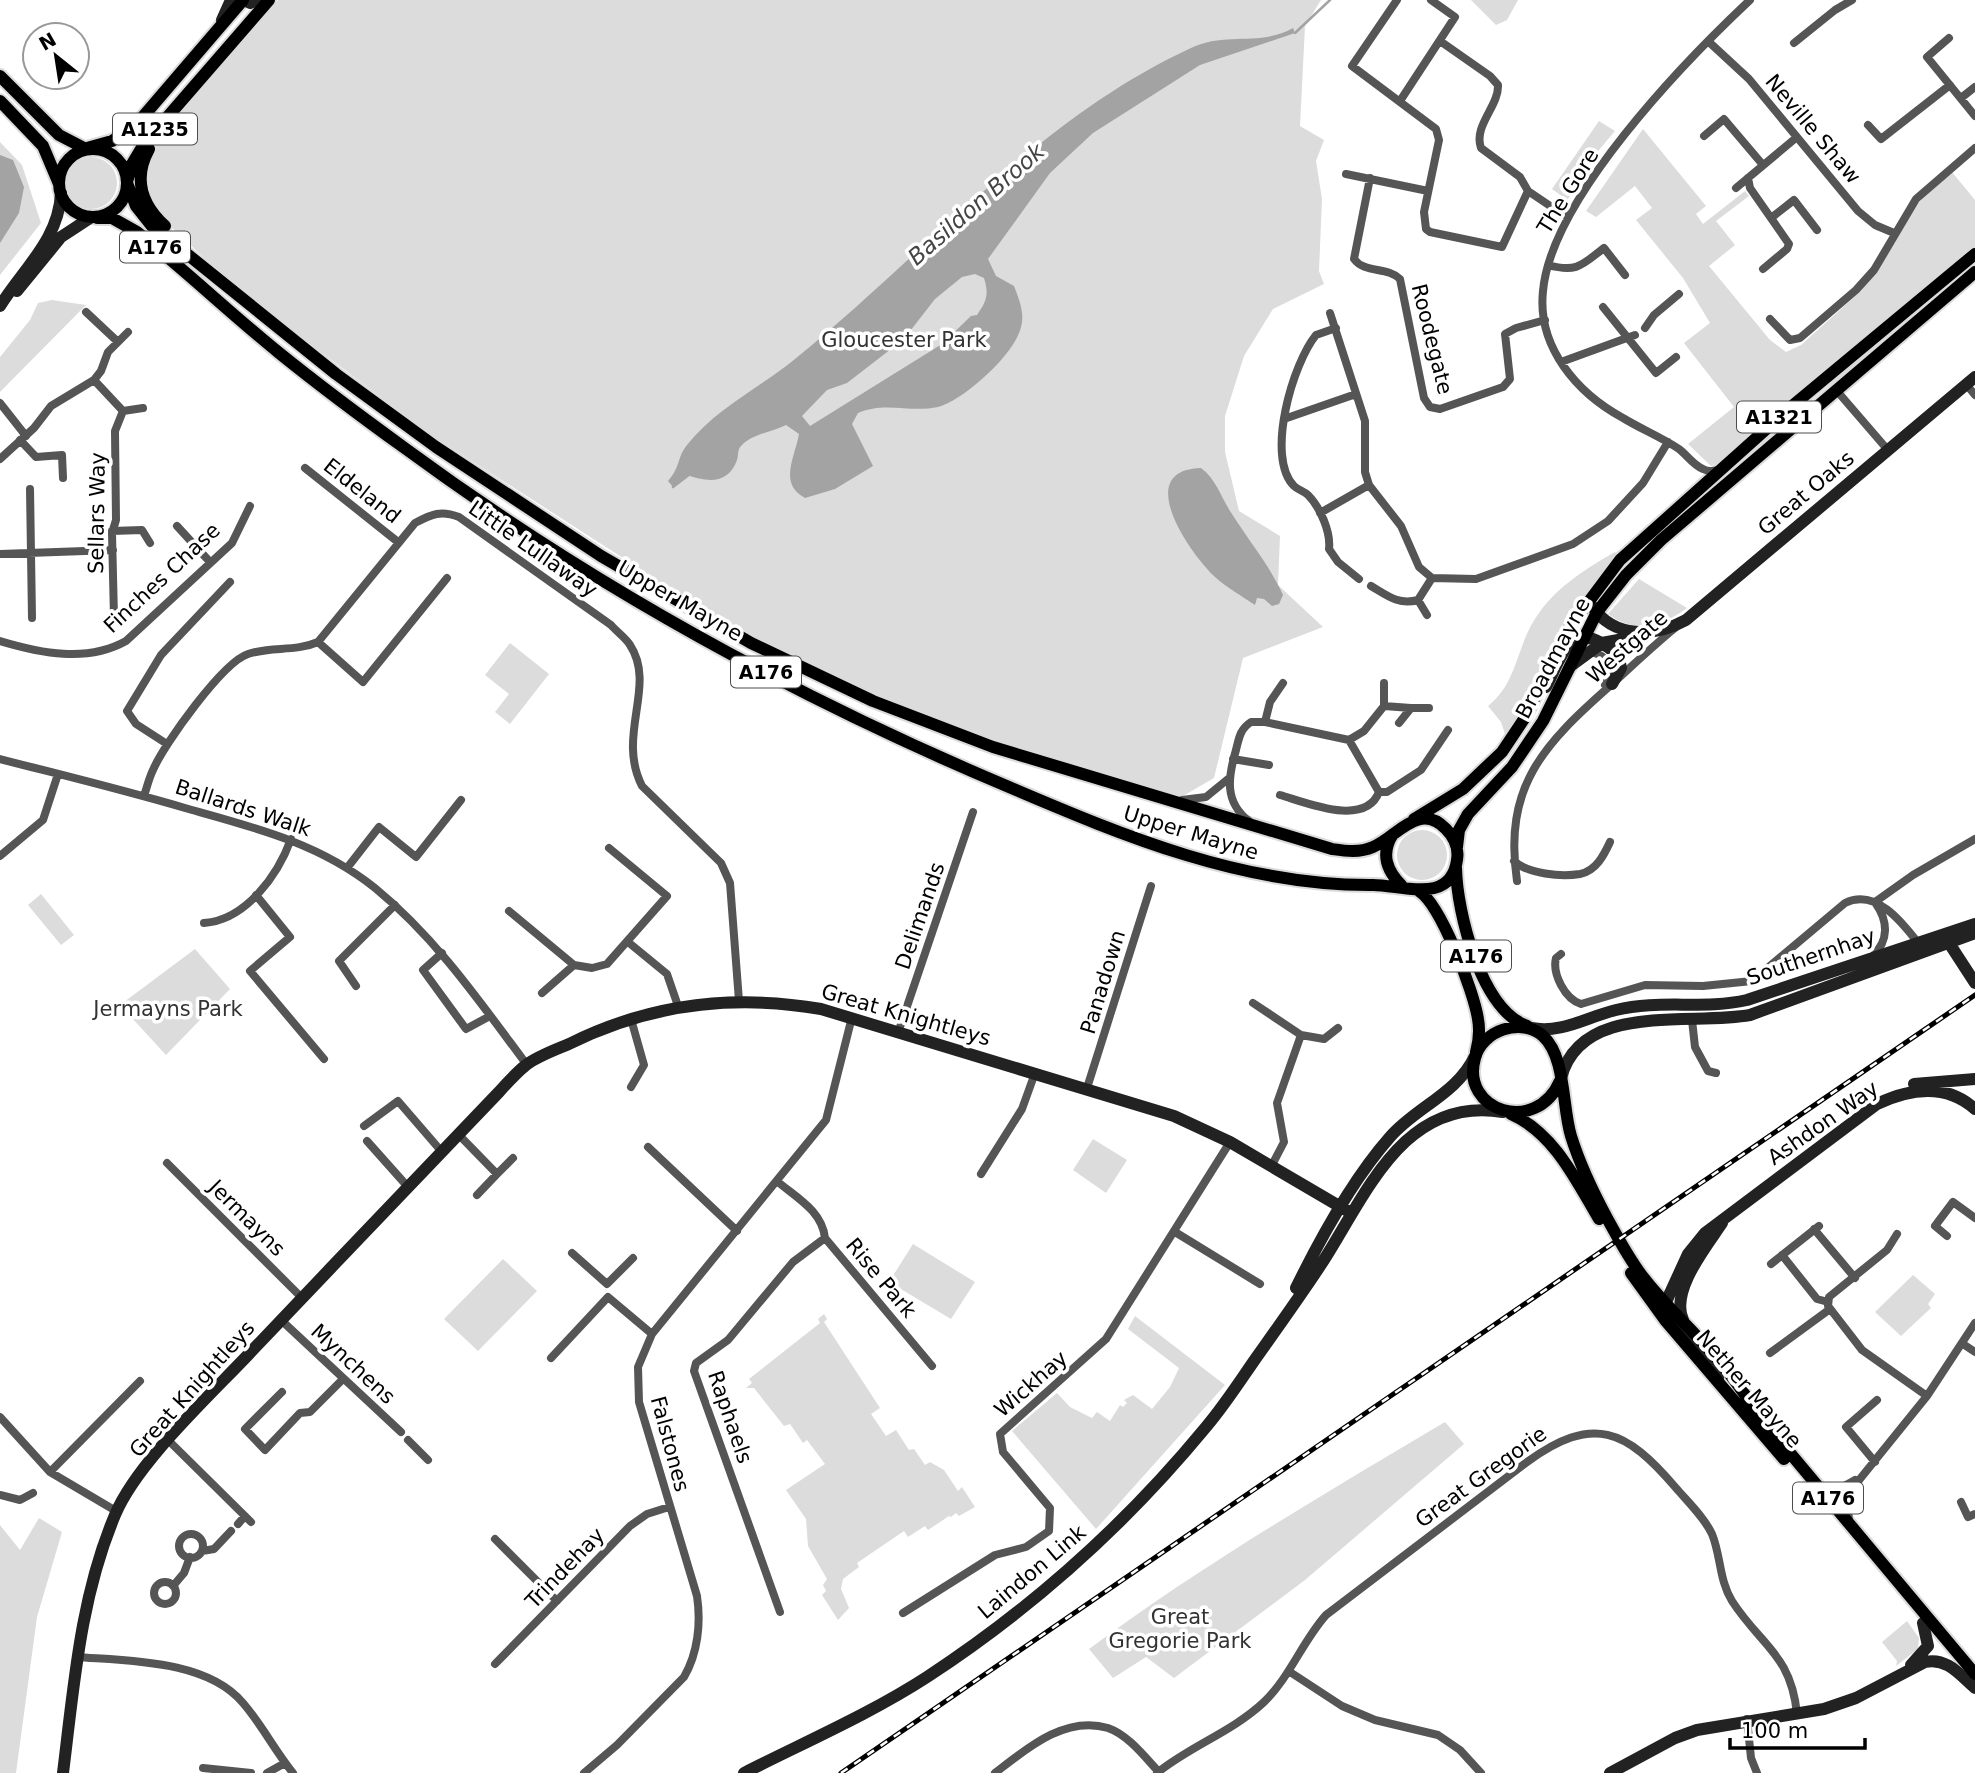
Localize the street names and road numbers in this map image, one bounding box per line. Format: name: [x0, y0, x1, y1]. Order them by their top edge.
street label: Neville Shaw: [1760, 70, 1866, 188]
road number: A1235: [113, 113, 197, 144]
street label: The Gore: [1532, 144, 1604, 239]
road number: A176: [120, 232, 190, 262]
street label: Roodegate: [1407, 281, 1457, 397]
road number: A1321: [1737, 402, 1821, 432]
street label: Great Oaks: [1753, 446, 1859, 540]
street label: Sellars Way: [84, 452, 110, 574]
street label: Eldeland: [319, 454, 405, 528]
street label: Little Lullaway: [464, 496, 602, 602]
street label: Finches Chase: [99, 518, 225, 638]
street label: Upper Mayne: [613, 556, 747, 646]
street label: Broadmayne: [1511, 593, 1595, 723]
street label: Westgate: [1582, 605, 1672, 689]
road number: A176: [731, 656, 801, 688]
street label: Ballards Walk: [172, 775, 315, 842]
street label: Upper Mayne: [1121, 801, 1261, 865]
street label: Delimands: [890, 859, 950, 973]
street label: Southernhay: [1744, 924, 1878, 990]
street label: Panadown: [1076, 927, 1130, 1037]
road number: A176: [1441, 940, 1511, 972]
street label: Great Knightleys: [819, 979, 993, 1051]
street label: Ashdon Way: [1763, 1076, 1883, 1170]
street label: Jermayns: [203, 1174, 290, 1261]
street label: Rise Park: [841, 1233, 922, 1323]
street label: Great Knightleys: [125, 1316, 259, 1462]
street label: Mynchens: [306, 1319, 400, 1409]
street label: Nether Mayne: [1691, 1325, 1807, 1453]
street label: Wickhay: [990, 1346, 1072, 1422]
street label: Raphaels: [703, 1368, 757, 1466]
street label: Falstones: [646, 1394, 694, 1494]
street label: Great Gregorie: [1411, 1421, 1551, 1533]
road number: A176: [1793, 1482, 1863, 1514]
street label: Laindon Link: [973, 1520, 1091, 1624]
street label: Trindehay: [520, 1523, 609, 1614]

